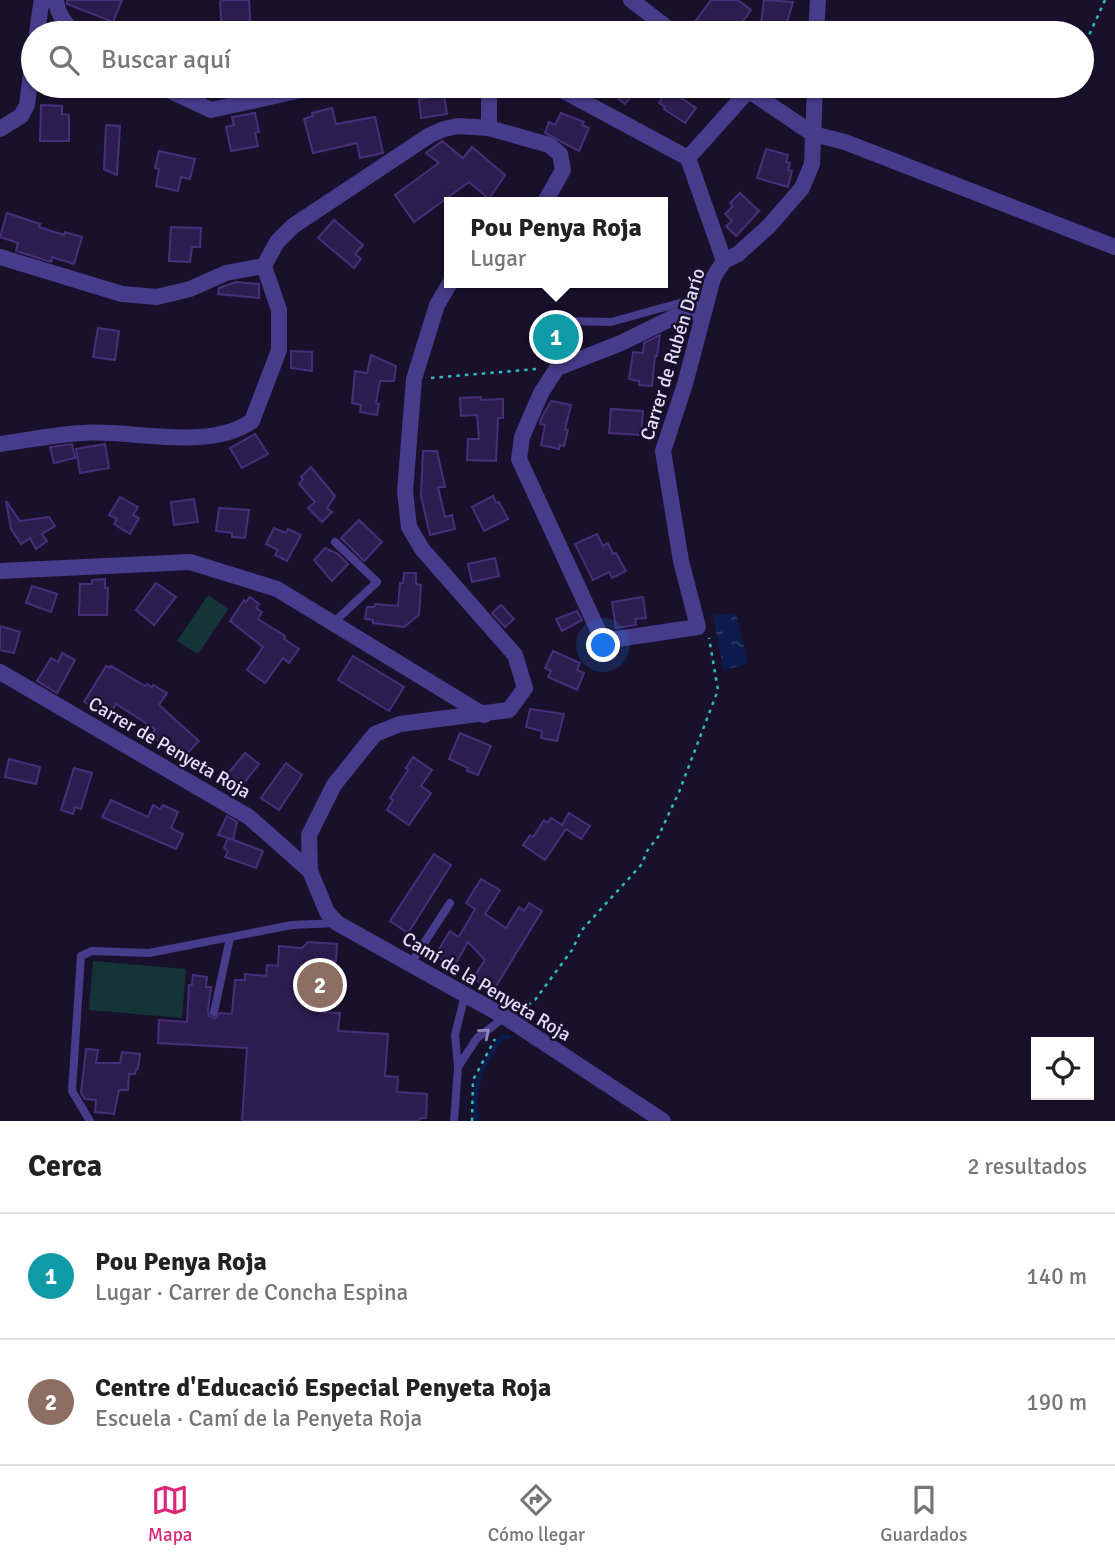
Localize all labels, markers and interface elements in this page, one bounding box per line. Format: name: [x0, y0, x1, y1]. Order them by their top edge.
search box: [21, 21, 1094, 98]
icon: search: [45, 41, 83, 79]
text: Buscar aquí: [101, 44, 231, 76]
popup: [444, 197, 668, 288]
text: Pou Penya Roja: [470, 212, 642, 244]
text: Lugar: [470, 244, 526, 273]
street label: Carrer de Rubén Darío: [635, 265, 711, 443]
pin: 1: [533, 311, 579, 363]
your location: [586, 628, 620, 662]
street label: Carrer de Penyeta Roja: [84, 692, 255, 804]
street label: Camí de la Penyeta Roja: [398, 927, 575, 1047]
pin: 2: [297, 959, 343, 1011]
one-way arrow: [477, 1029, 489, 1042]
map controls: [1031, 1037, 1094, 1100]
button: locate: [1031, 1037, 1094, 1100]
text: Cerca: [28, 1148, 102, 1185]
text: 2 resultados: [967, 1152, 1087, 1181]
text: Pou Penya Roja: [95, 1246, 267, 1278]
text: 1: [45, 1262, 57, 1291]
text: 140 m: [1026, 1262, 1087, 1291]
text: Lugar · Carrer de Concha Espina: [95, 1278, 408, 1307]
text: Centre d'Educació Especial Penyeta Roja: [95, 1372, 551, 1404]
text: 2: [45, 1388, 57, 1417]
text: 190 m: [1026, 1388, 1087, 1417]
text: Escuela · Camí de la Penyeta Roja: [95, 1404, 422, 1433]
tab: Mapa: [148, 1481, 192, 1547]
tab: Cómo llegar: [488, 1481, 585, 1547]
tab: Guardados: [880, 1481, 967, 1547]

